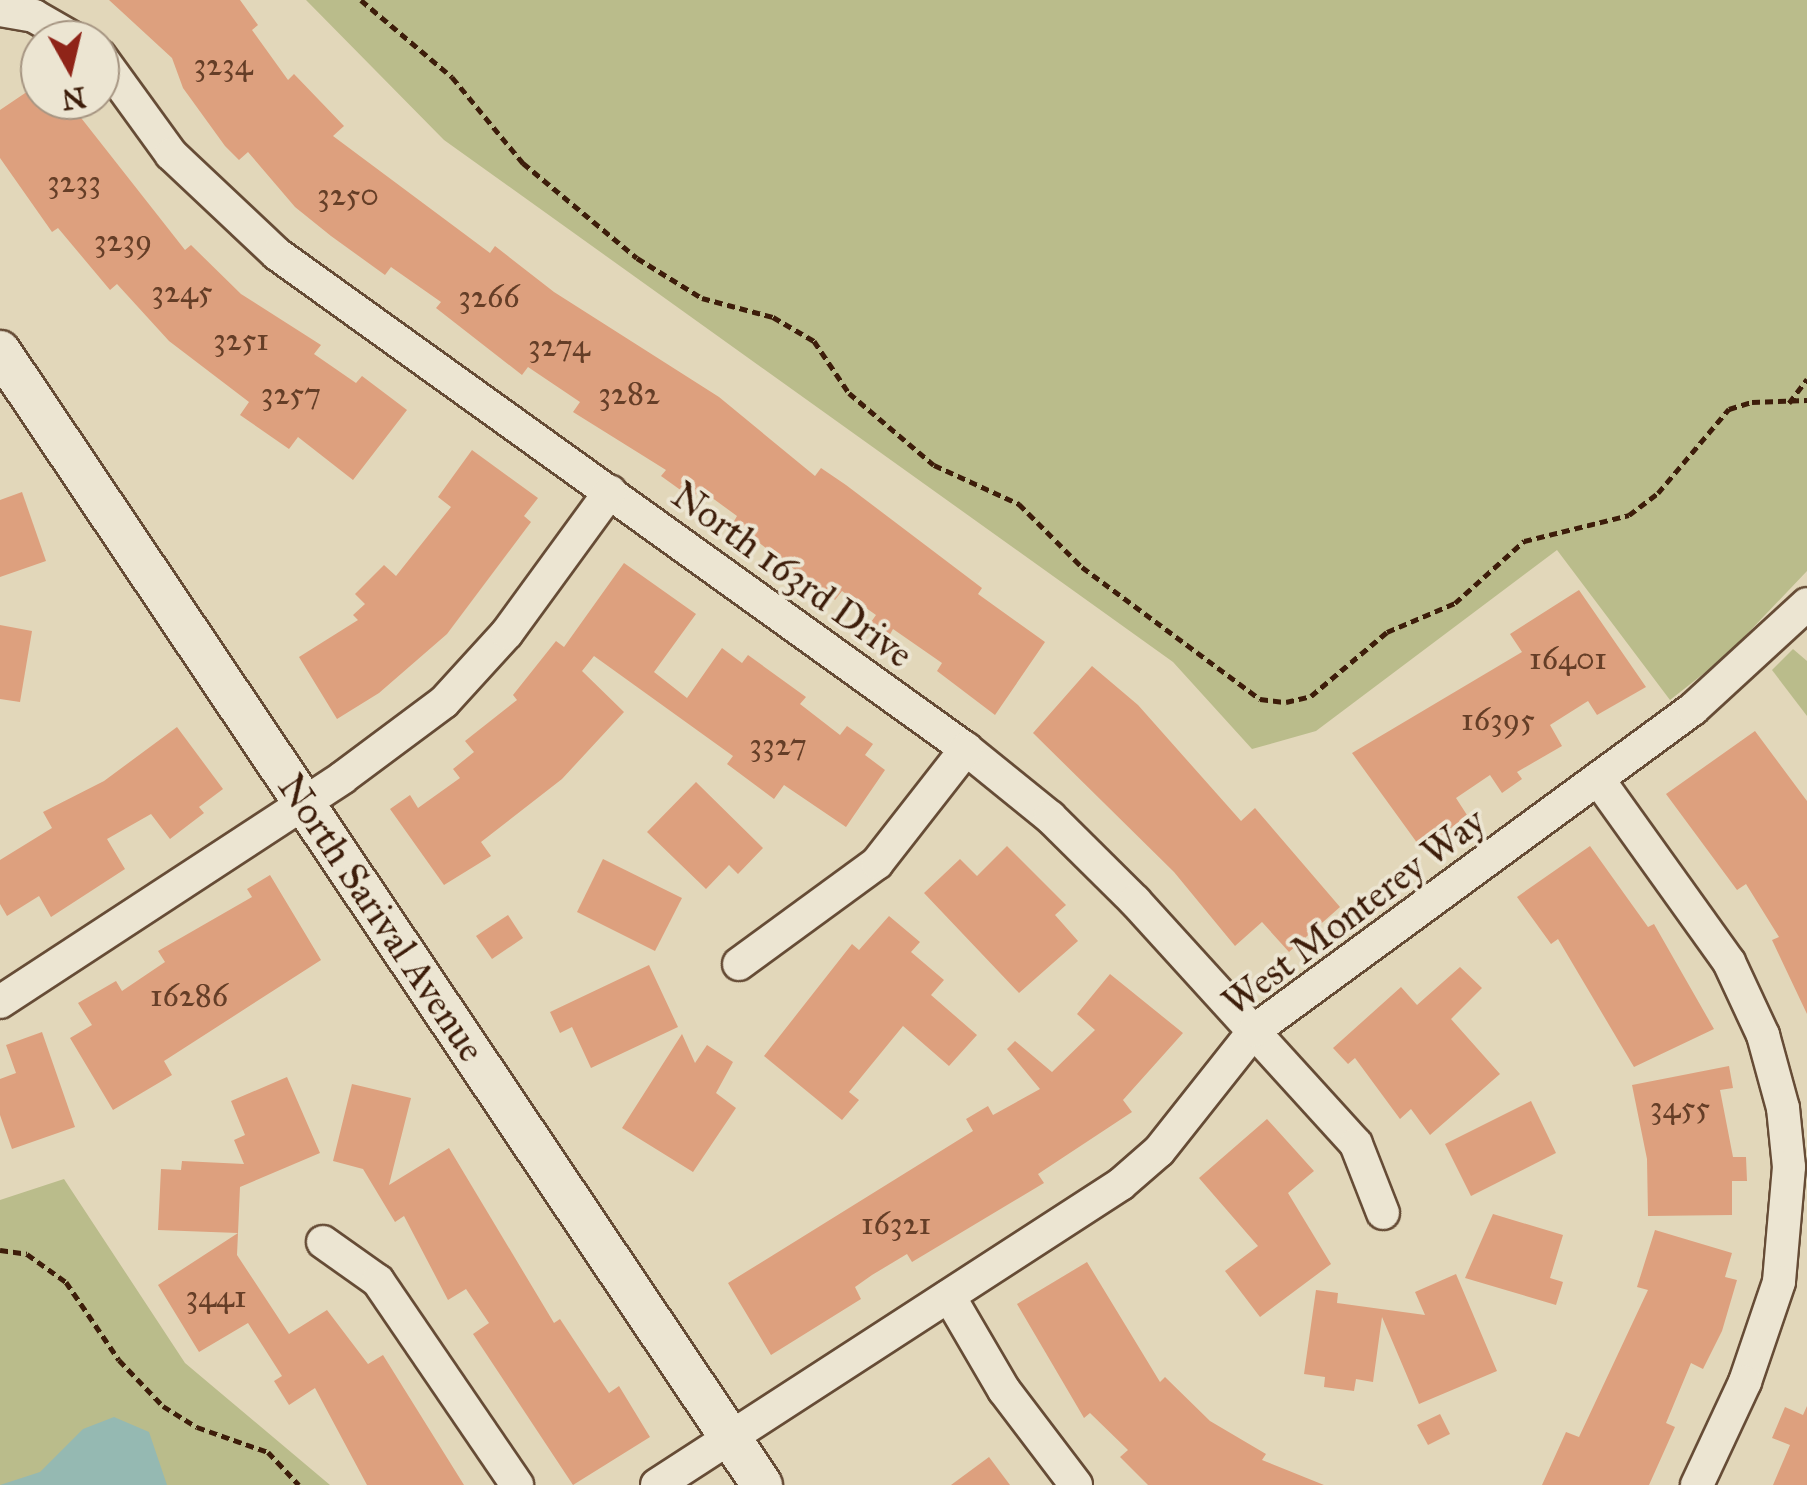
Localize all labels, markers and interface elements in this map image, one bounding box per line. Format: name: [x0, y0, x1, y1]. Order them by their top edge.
north arrow: [20, 20, 120, 120]
house number: 3234: [193, 46, 253, 84]
text: N: [60, 79, 88, 117]
house number: 3233: [47, 163, 101, 201]
house number: 3250: [317, 176, 379, 214]
house number: 3239: [94, 222, 152, 260]
house number: 3245: [151, 273, 213, 311]
house number: 3266: [458, 278, 520, 316]
house number: 3251: [213, 321, 269, 359]
house number: 3274: [528, 327, 590, 365]
house number: 3257: [261, 375, 321, 413]
house number: 3282: [598, 375, 660, 413]
street label: North 163rd Drive: [663, 472, 921, 678]
house number: 16401: [1529, 640, 1607, 678]
house number: 16395: [1461, 701, 1535, 739]
house number: 3327: [749, 726, 807, 764]
street label: North Sarival Avenue: [268, 766, 494, 1070]
street label: West Monterey Way: [1214, 798, 1494, 1026]
house number: 16286: [150, 977, 228, 1015]
house number: 3455: [1650, 1089, 1710, 1127]
house number: 16321: [861, 1205, 931, 1243]
house number: 3441: [185, 1278, 247, 1316]

